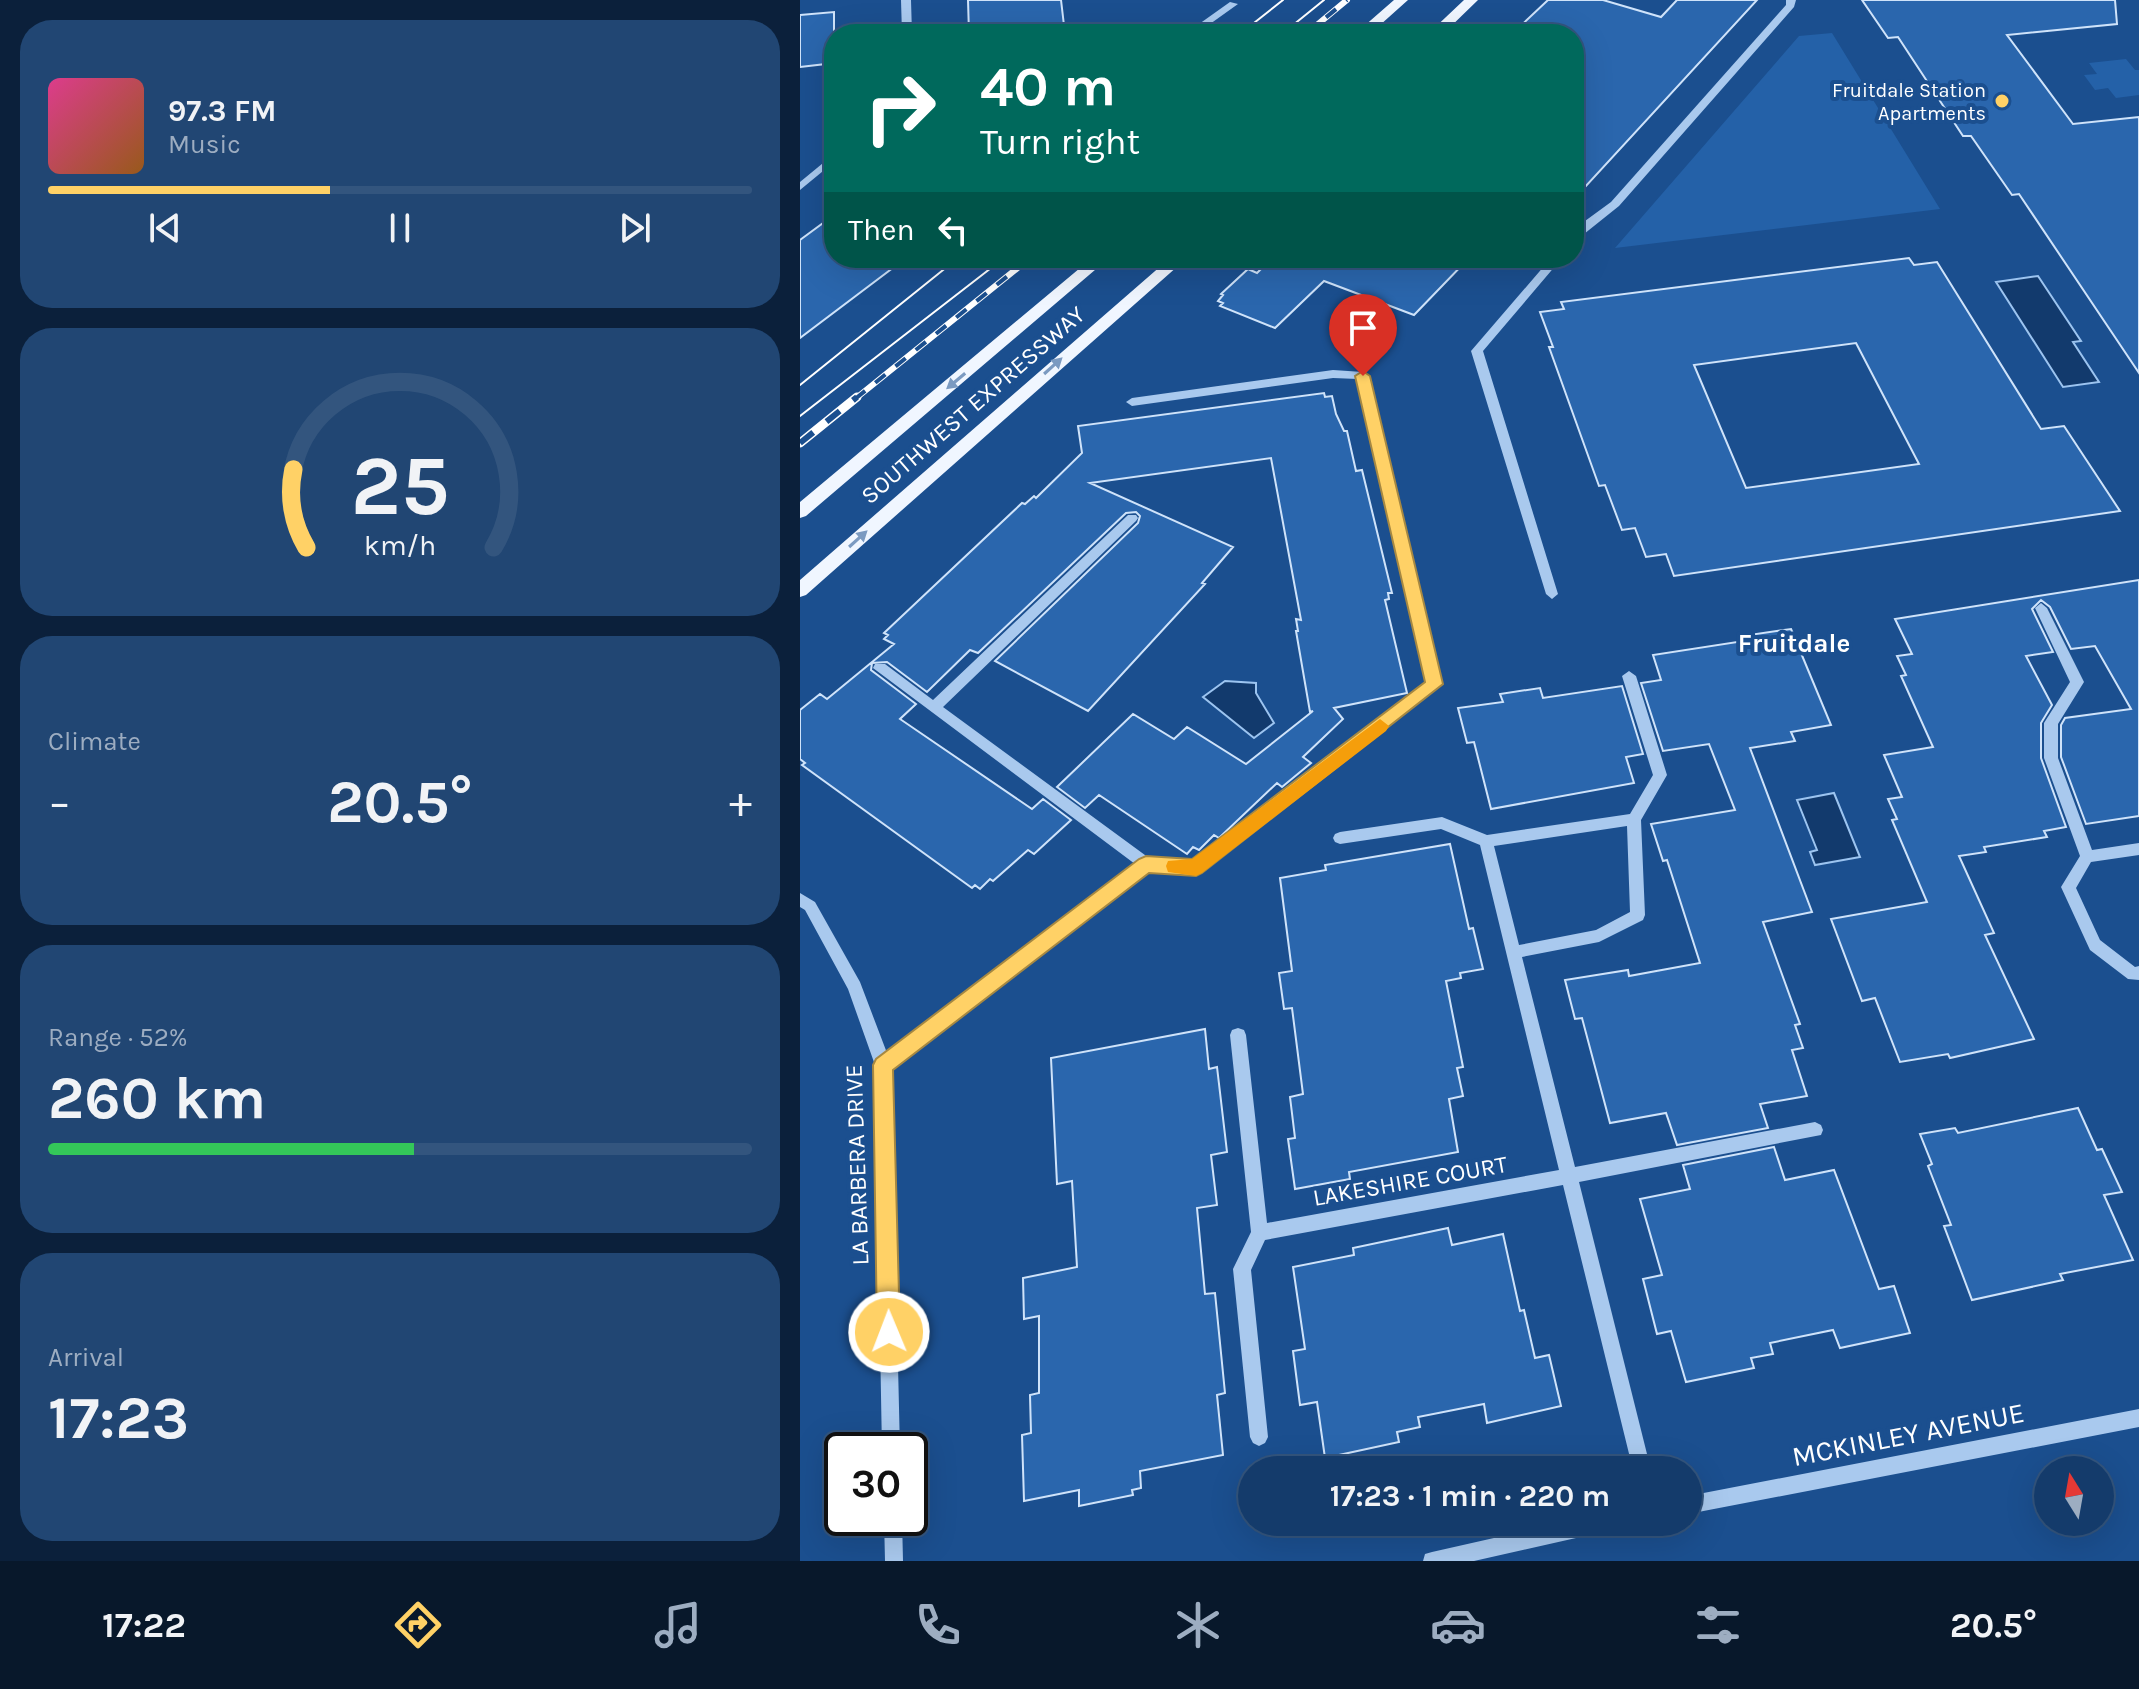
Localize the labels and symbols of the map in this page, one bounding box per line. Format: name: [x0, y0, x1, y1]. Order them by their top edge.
place label: Fruitdale Station Apartments: [1832, 79, 1986, 125]
marker: Fruitdale Station Apartments: [1993, 92, 2011, 110]
pin: [1329, 294, 1397, 376]
street label: SOUTHWEST EXPRESSWAY: [855, 300, 1091, 510]
one-way arrow: [1044, 358, 1063, 376]
one-way arrow: [946, 372, 966, 389]
one-way arrow: [849, 530, 868, 548]
district label: Fruitdale: [1738, 628, 1850, 659]
street label: LA BARBERA DRIVE: [840, 1064, 874, 1266]
street label: LAKESHIRE COURT: [1311, 1150, 1509, 1212]
position arrow: [847, 1290, 931, 1374]
street label: MCKINLEY AVENUE: [1789, 1396, 2027, 1473]
speed limit sign: 30: [824, 1432, 928, 1536]
north arrow: [2034, 1456, 2114, 1536]

